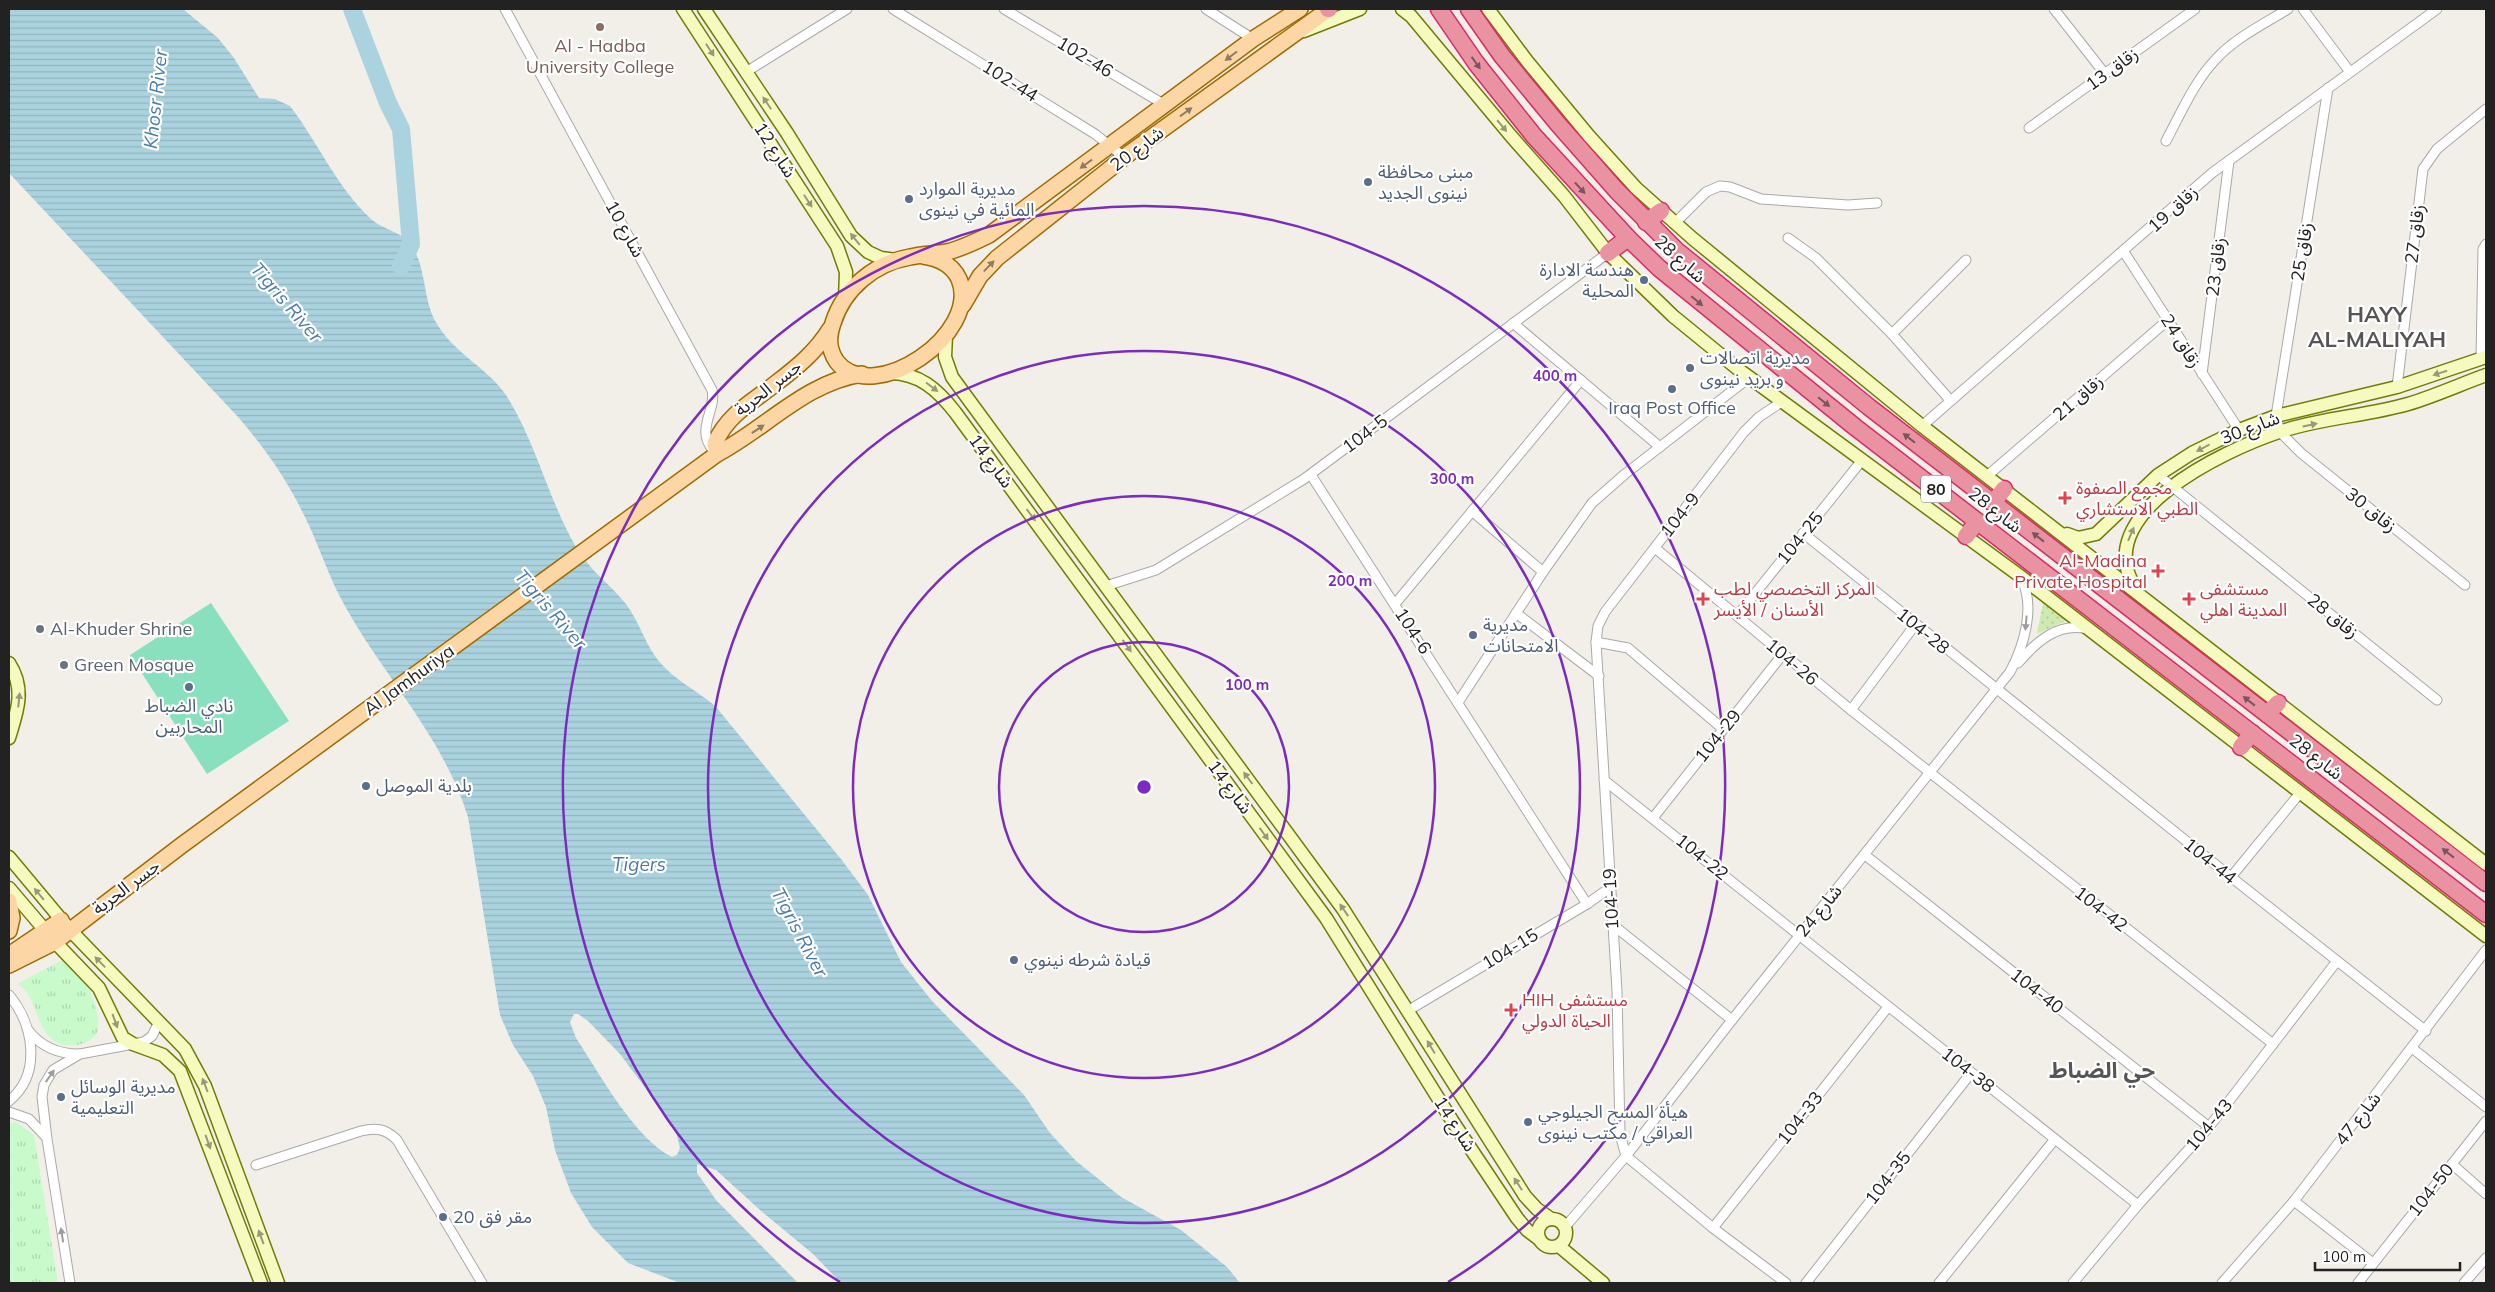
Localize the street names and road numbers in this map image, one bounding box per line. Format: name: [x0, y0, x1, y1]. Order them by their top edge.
street label: 102-46: [1053, 31, 1118, 82]
street label: زقاق 13: [2081, 42, 2143, 95]
street label: 102-44: [978, 54, 1043, 107]
street label: شارع 12: [747, 118, 802, 183]
street label: شارع 20: [1105, 121, 1170, 179]
street label: زقاق 19: [2143, 180, 2203, 237]
street label: شارع 10: [598, 196, 650, 263]
street label: زقاق 27: [2399, 203, 2430, 265]
street label: زقاق 25: [2285, 221, 2318, 283]
street label: شارع 28: [1648, 230, 1711, 290]
street label: زقاق 23: [2200, 236, 2231, 298]
street label: زقاق 24: [2156, 309, 2207, 372]
street label: جسر الحرية: [730, 354, 806, 421]
street label: زقاق 21: [2048, 369, 2108, 426]
street label: شارع 30: [2217, 406, 2284, 452]
street label: 104-5: [1337, 409, 1392, 458]
street label: شارع 14: [962, 429, 1019, 494]
road number: 80: [1921, 476, 1951, 502]
street label: شارع 28: [1962, 482, 2027, 540]
street label: زقاق 30: [2341, 482, 2402, 537]
street label: 104-9: [1655, 488, 1704, 542]
street label: 104-25: [1771, 506, 1828, 569]
street label: زقاق 28: [2303, 588, 2364, 643]
street label: 104-28: [1892, 602, 1955, 659]
street label: 104-6: [1390, 603, 1437, 658]
street label: 104-26: [1761, 633, 1823, 690]
street label: Al Jamhuriya: [359, 639, 459, 720]
street label: 104-29: [1689, 704, 1746, 767]
street label: شارع 28: [2283, 729, 2348, 787]
street label: شارع 14: [1201, 755, 1258, 820]
street label: 104-22: [1671, 828, 1734, 885]
street label: 104-44: [2179, 832, 2242, 889]
street label: جسر الحرية: [87, 854, 164, 920]
street label: 104-19: [1597, 868, 1624, 930]
street label: شارع 24: [1790, 880, 1849, 944]
street label: 104-42: [2070, 881, 2133, 937]
street label: 104-15: [1477, 923, 1542, 974]
street label: 104-40: [2006, 963, 2069, 1019]
street label: 104-38: [1937, 1042, 2000, 1098]
street label: 104-33: [1772, 1086, 1828, 1149]
street label: شارع 47: [2330, 1087, 2388, 1152]
street label: شارع 14: [1427, 1092, 1482, 1157]
street label: 104-43: [2180, 1094, 2237, 1156]
street label: 104-35: [1860, 1146, 1916, 1209]
street label: 104-50: [2403, 1158, 2459, 1221]

